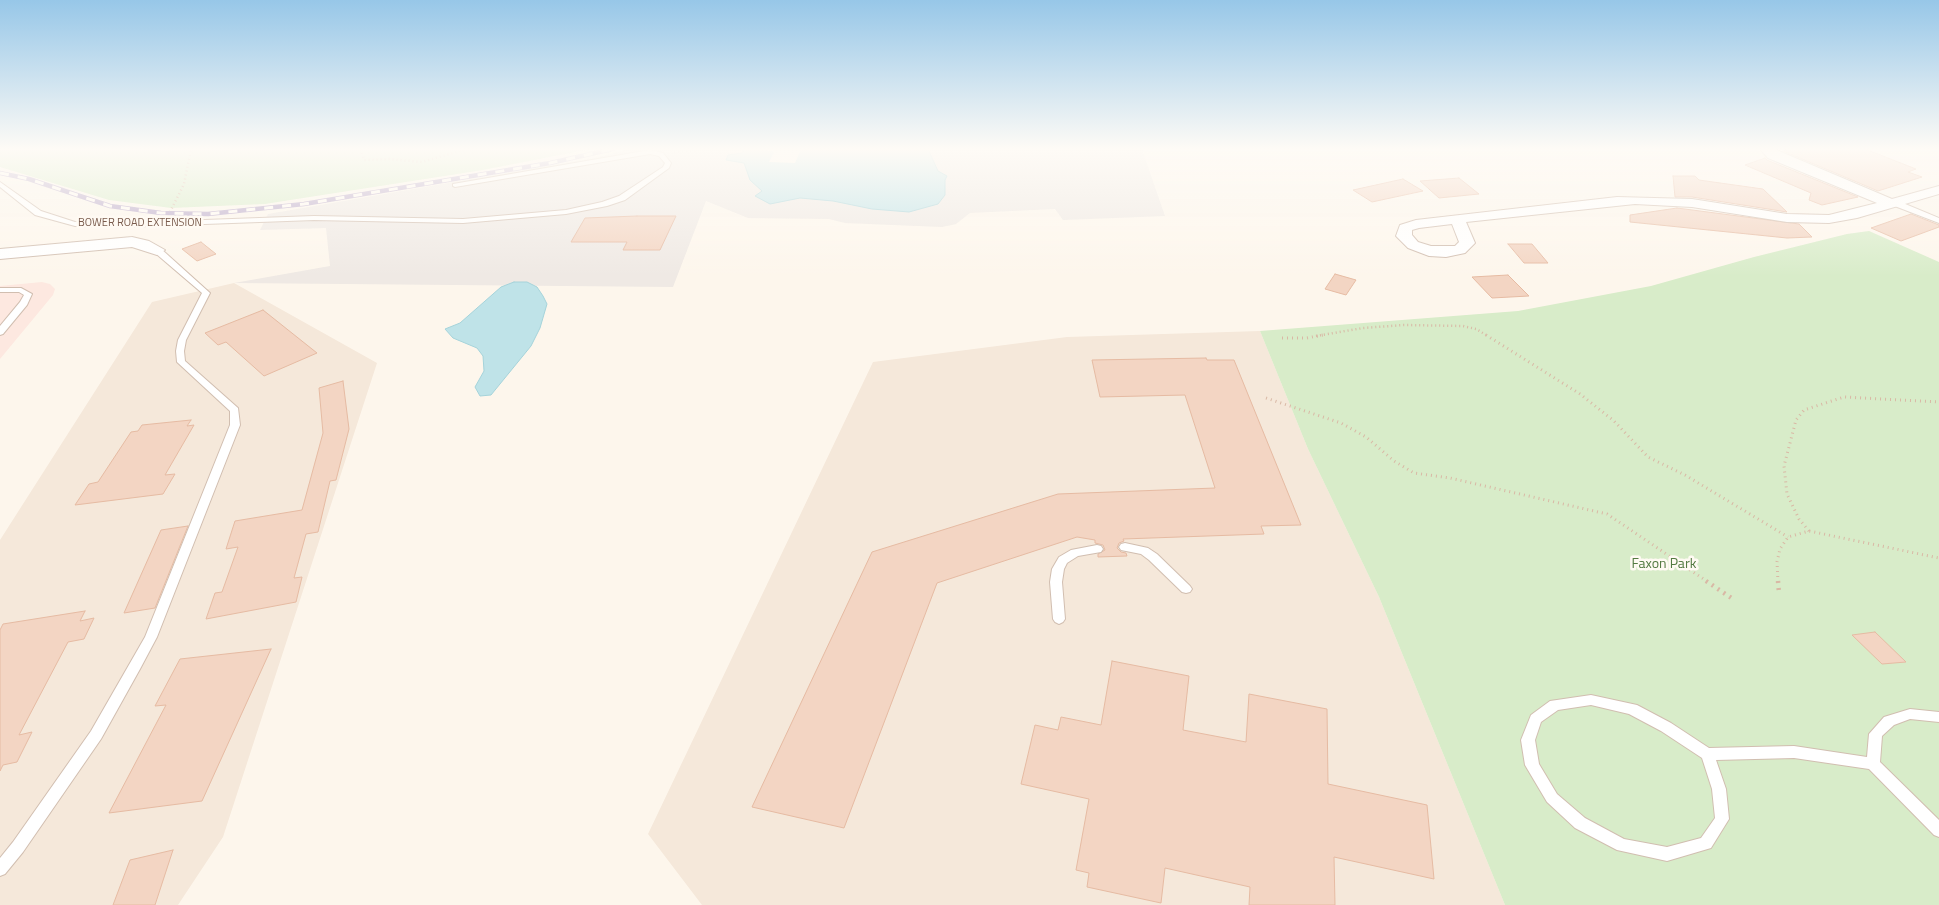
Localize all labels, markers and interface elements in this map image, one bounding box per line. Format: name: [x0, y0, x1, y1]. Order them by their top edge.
street label: BOWER ROAD EXTENSION: [78, 216, 202, 230]
park label: Faxon Park: [1632, 557, 1696, 573]

